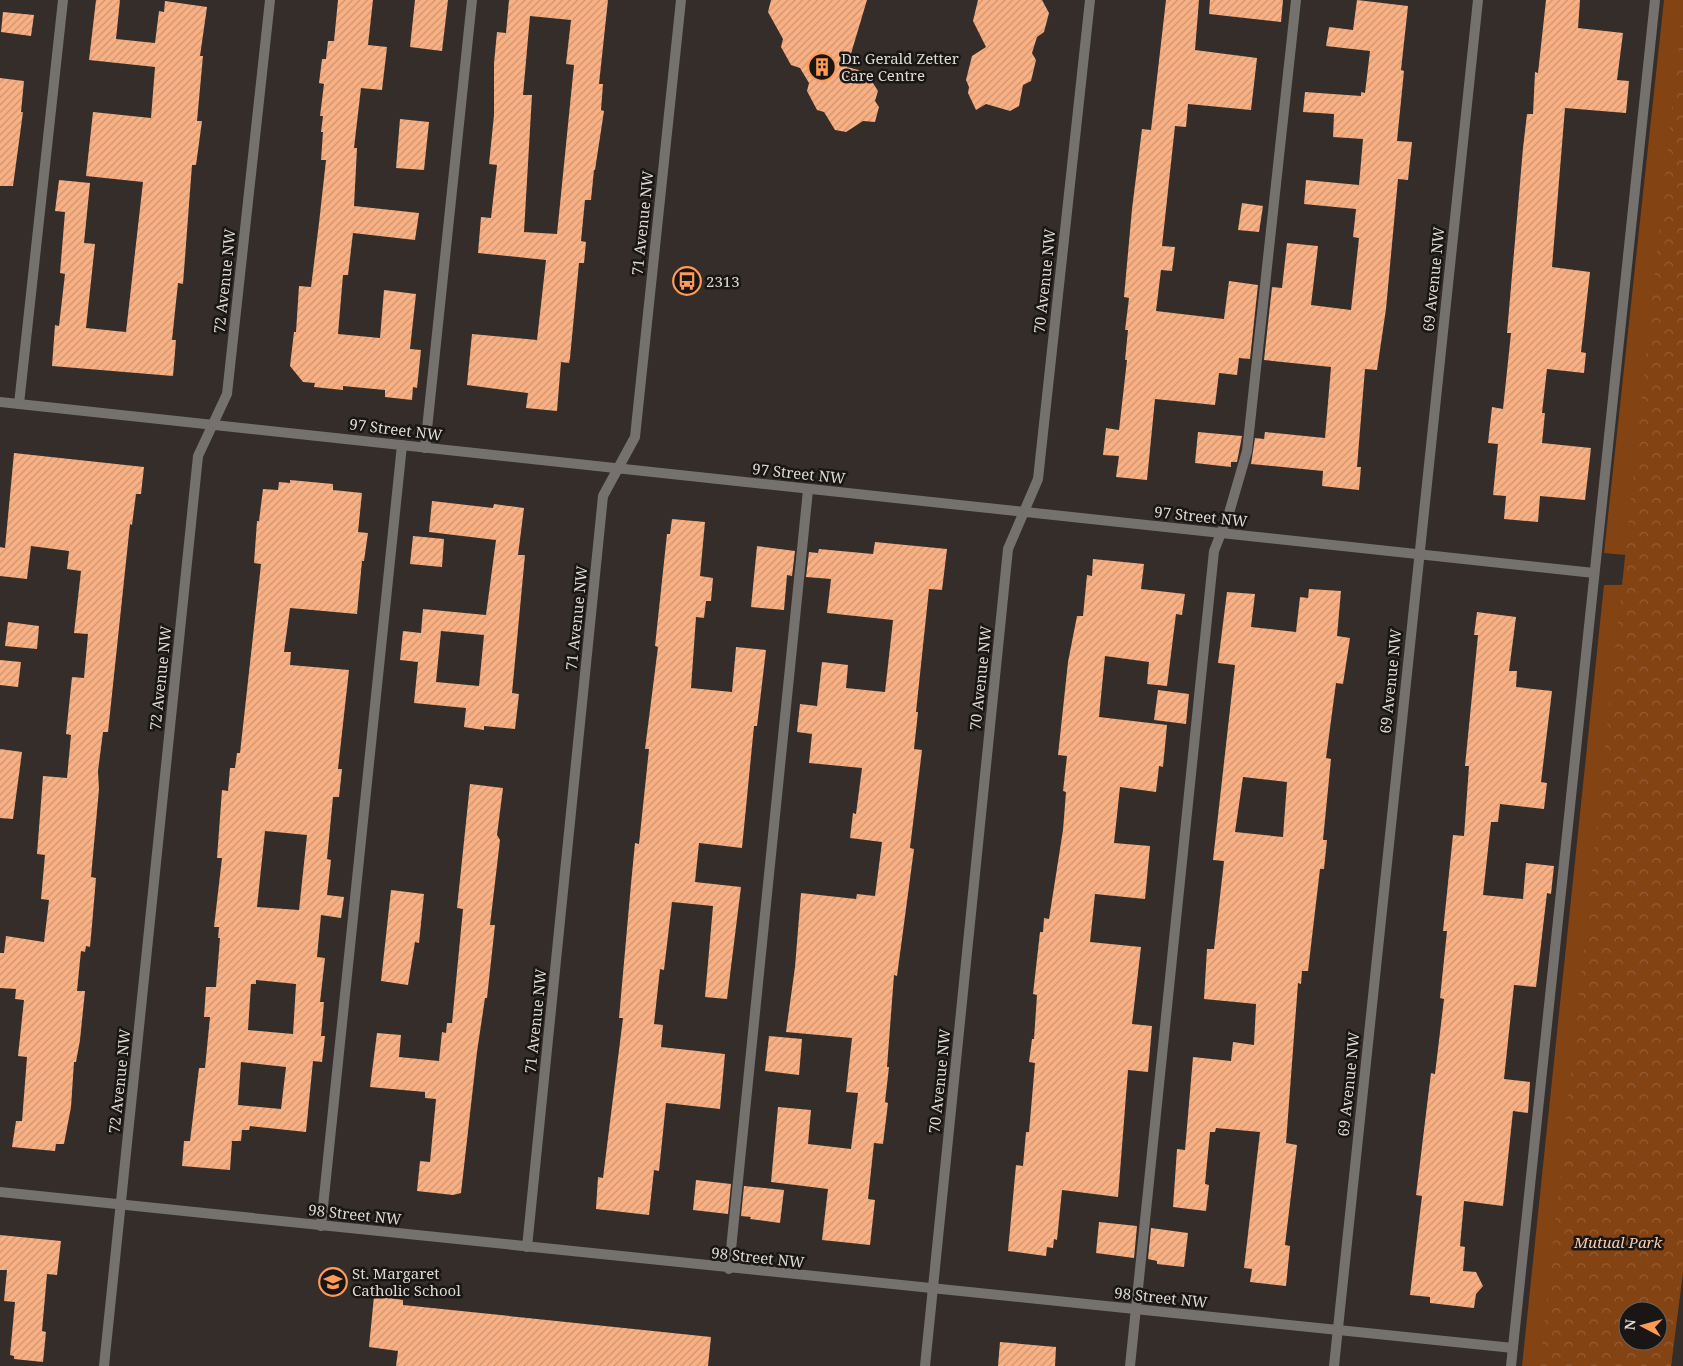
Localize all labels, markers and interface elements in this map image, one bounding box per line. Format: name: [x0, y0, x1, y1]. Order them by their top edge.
place label: Dr. Gerald Zetter Care Centre: [841, 48, 959, 85]
building icon: Dr. Gerald Zetter Care Centre: [807, 52, 837, 82]
street label: 71 Avenue NW: [627, 169, 657, 276]
street label: 69 Avenue NW: [1418, 225, 1448, 332]
street label: 72 Avenue NW: [209, 227, 239, 334]
street label: 70 Avenue NW: [1029, 227, 1059, 334]
bus stop icon: 2313: [672, 266, 702, 296]
place label: 2313: [706, 271, 740, 291]
street label: 97 Street NW: [348, 413, 444, 445]
street label: 97 Street NW: [751, 458, 847, 488]
street label: 97 Street NW: [1153, 501, 1249, 531]
street label: 71 Avenue NW: [561, 564, 591, 671]
street label: 72 Avenue NW: [145, 624, 175, 731]
street label: 70 Avenue NW: [965, 624, 995, 731]
street label: 69 Avenue NW: [1375, 627, 1405, 734]
street label: 71 Avenue NW: [520, 967, 550, 1074]
street label: 72 Avenue NW: [104, 1027, 134, 1134]
street label: 70 Avenue NW: [924, 1027, 954, 1134]
street label: 69 Avenue NW: [1333, 1030, 1363, 1137]
street label: 98 Street NW: [307, 1199, 403, 1229]
park label: Mutual Park: [1573, 1232, 1663, 1252]
street label: 98 Street NW: [710, 1242, 806, 1272]
place label: St. Margaret Catholic School: [352, 1263, 461, 1300]
school or university icon: St. Margaret Catholic School: [318, 1267, 348, 1297]
street label: 98 Street NW: [1113, 1282, 1209, 1312]
north arrow: [1618, 1301, 1668, 1351]
text: N: [1620, 1318, 1640, 1331]

